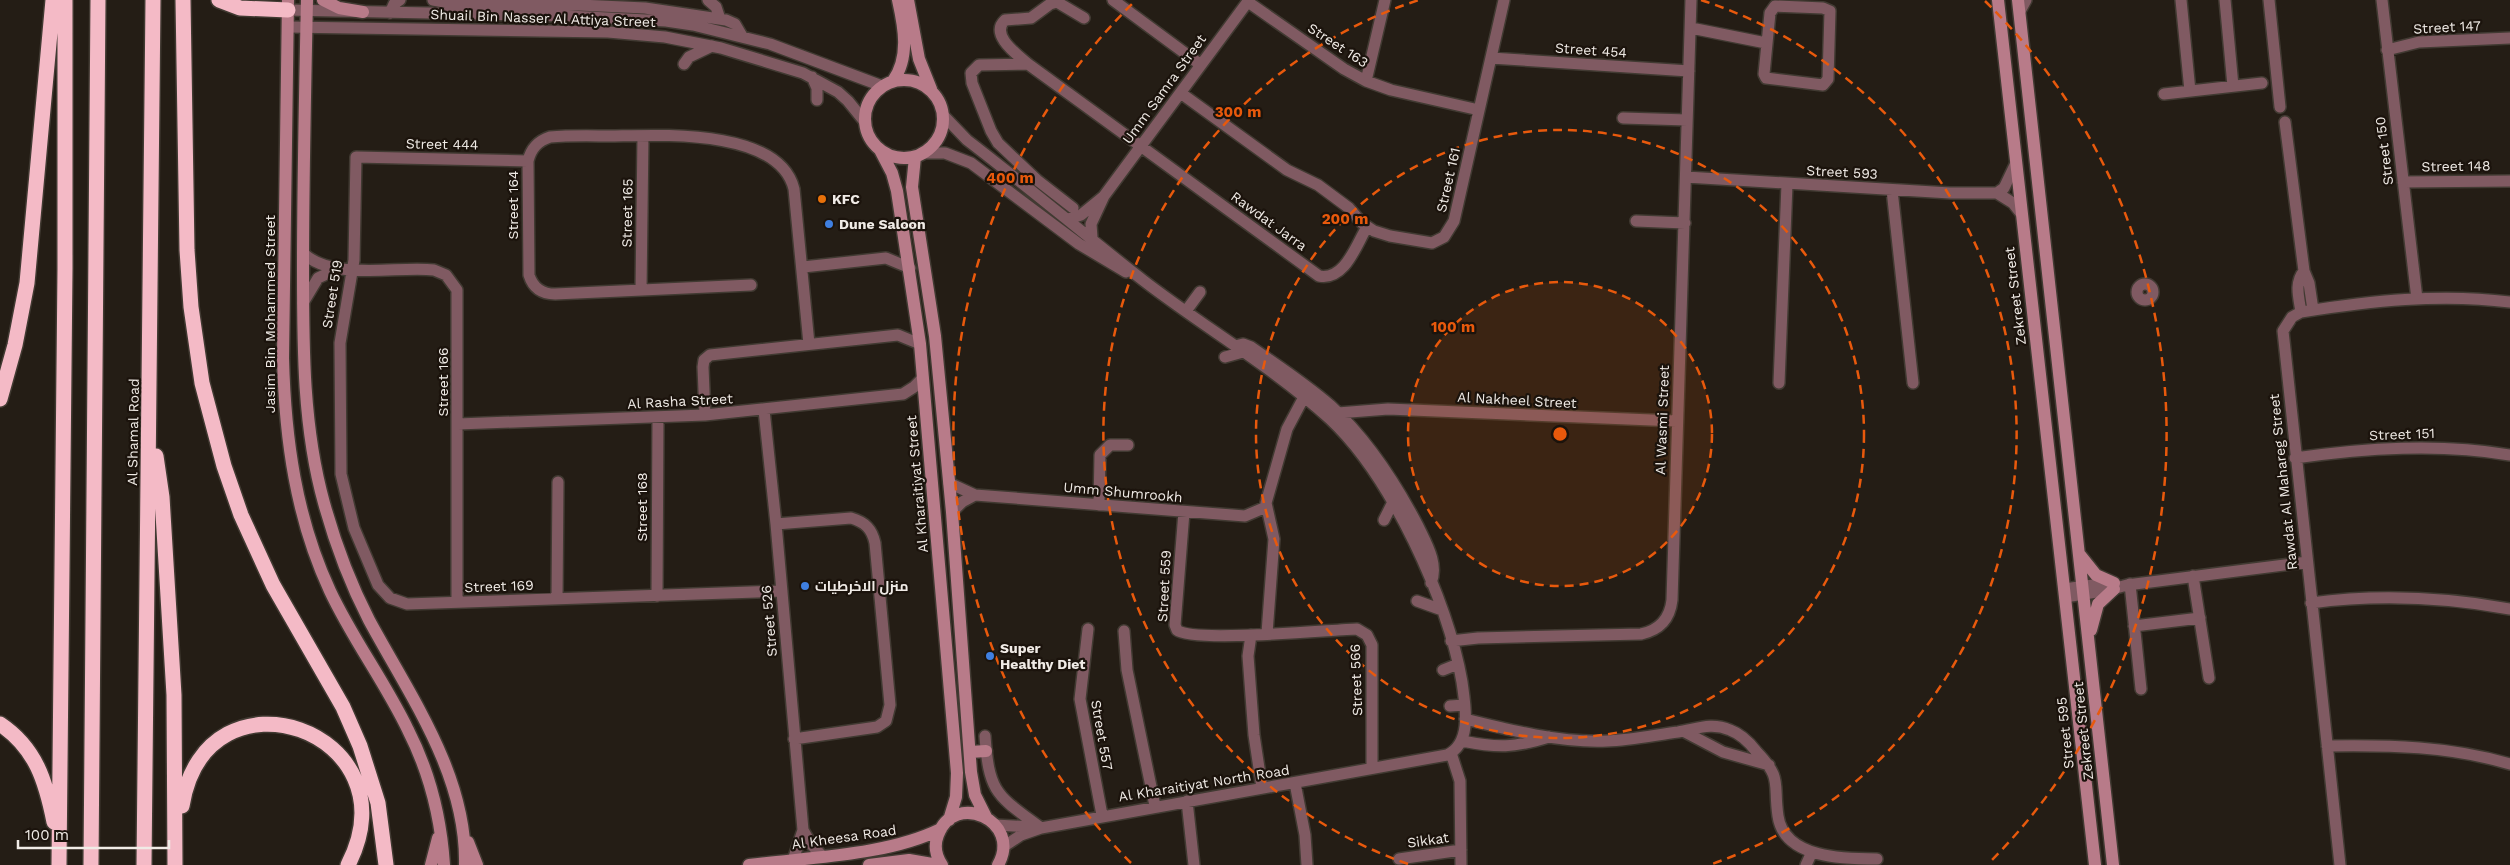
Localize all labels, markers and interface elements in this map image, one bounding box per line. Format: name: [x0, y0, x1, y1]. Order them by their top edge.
street label: Shuail Bin Nasser Al Attiya Street: [430, 6, 656, 30]
street label: Street 147: [2413, 17, 2481, 37]
street label: Street 163: [1305, 20, 1371, 70]
street label: Umm Samra Street: [1119, 31, 1209, 147]
street label: Street 454: [1554, 40, 1628, 60]
text: 300 m: [1215, 103, 1261, 121]
street label: Street 150: [2372, 116, 2396, 186]
street label: Street 444: [406, 135, 478, 153]
street label: Street 161: [1433, 146, 1463, 214]
street label: Street 148: [2421, 157, 2491, 175]
street label: Street 593: [1806, 162, 1878, 182]
text: 400 m: [986, 169, 1034, 187]
street label: Street 164: [505, 170, 521, 240]
street label: Street 165: [618, 178, 636, 248]
street label: Rawdat Jarra: [1228, 188, 1310, 254]
place label: KFC: [832, 191, 860, 207]
marker: KFC: [816, 193, 828, 205]
text: 200 m: [1322, 210, 1368, 228]
street label: Jasim Bin Mohammed Street: [262, 215, 278, 413]
place label: Dune Saloon: [839, 216, 926, 232]
marker: Dune Saloon: [823, 218, 835, 230]
street label: Zekreet Street: [2001, 246, 2029, 346]
street label: Street 519: [319, 259, 345, 329]
text: 100 m: [1431, 318, 1475, 336]
street label: Street 166: [435, 347, 451, 417]
street label: Al Wasmi Street: [1652, 365, 1672, 475]
street label: Al Shamal Road: [124, 378, 142, 486]
street label: Al Nakheel Street: [1457, 389, 1577, 411]
street label: Al Rasha Street: [627, 390, 733, 412]
street label: Rawdat Al Mahareg Street: [2266, 393, 2300, 571]
street label: Al Kharaitiyat Street: [903, 415, 931, 553]
centre of rings: [1551, 425, 1569, 443]
street label: Street 151: [2369, 425, 2435, 443]
street label: Street 168: [634, 472, 650, 542]
street label: Umm Shumrookh: [1063, 479, 1183, 505]
street label: Street 559: [1154, 550, 1174, 622]
street label: Street 169: [464, 577, 534, 595]
place label: منزل الاخرطيات: [815, 578, 908, 595]
marker: منزل الاخرطيات: [799, 580, 811, 592]
street label: Street 526: [758, 585, 780, 657]
place label: Super Healthy Diet: [1000, 640, 1085, 672]
street label: Street 566: [1347, 644, 1365, 716]
marker: Super Healthy Diet: [984, 650, 996, 662]
street label: Zekreet Street: [2070, 681, 2096, 781]
street label: Street 595: [2053, 696, 2077, 770]
street label: Street 557: [1088, 699, 1116, 772]
street label: Al Kharaitiyat North Road: [1117, 762, 1291, 804]
scale bar: [18, 818, 169, 850]
street label: Al Kheesa Road: [791, 822, 897, 852]
text: 100 m: [25, 826, 69, 844]
street label: Sikkat: [1406, 829, 1450, 851]

